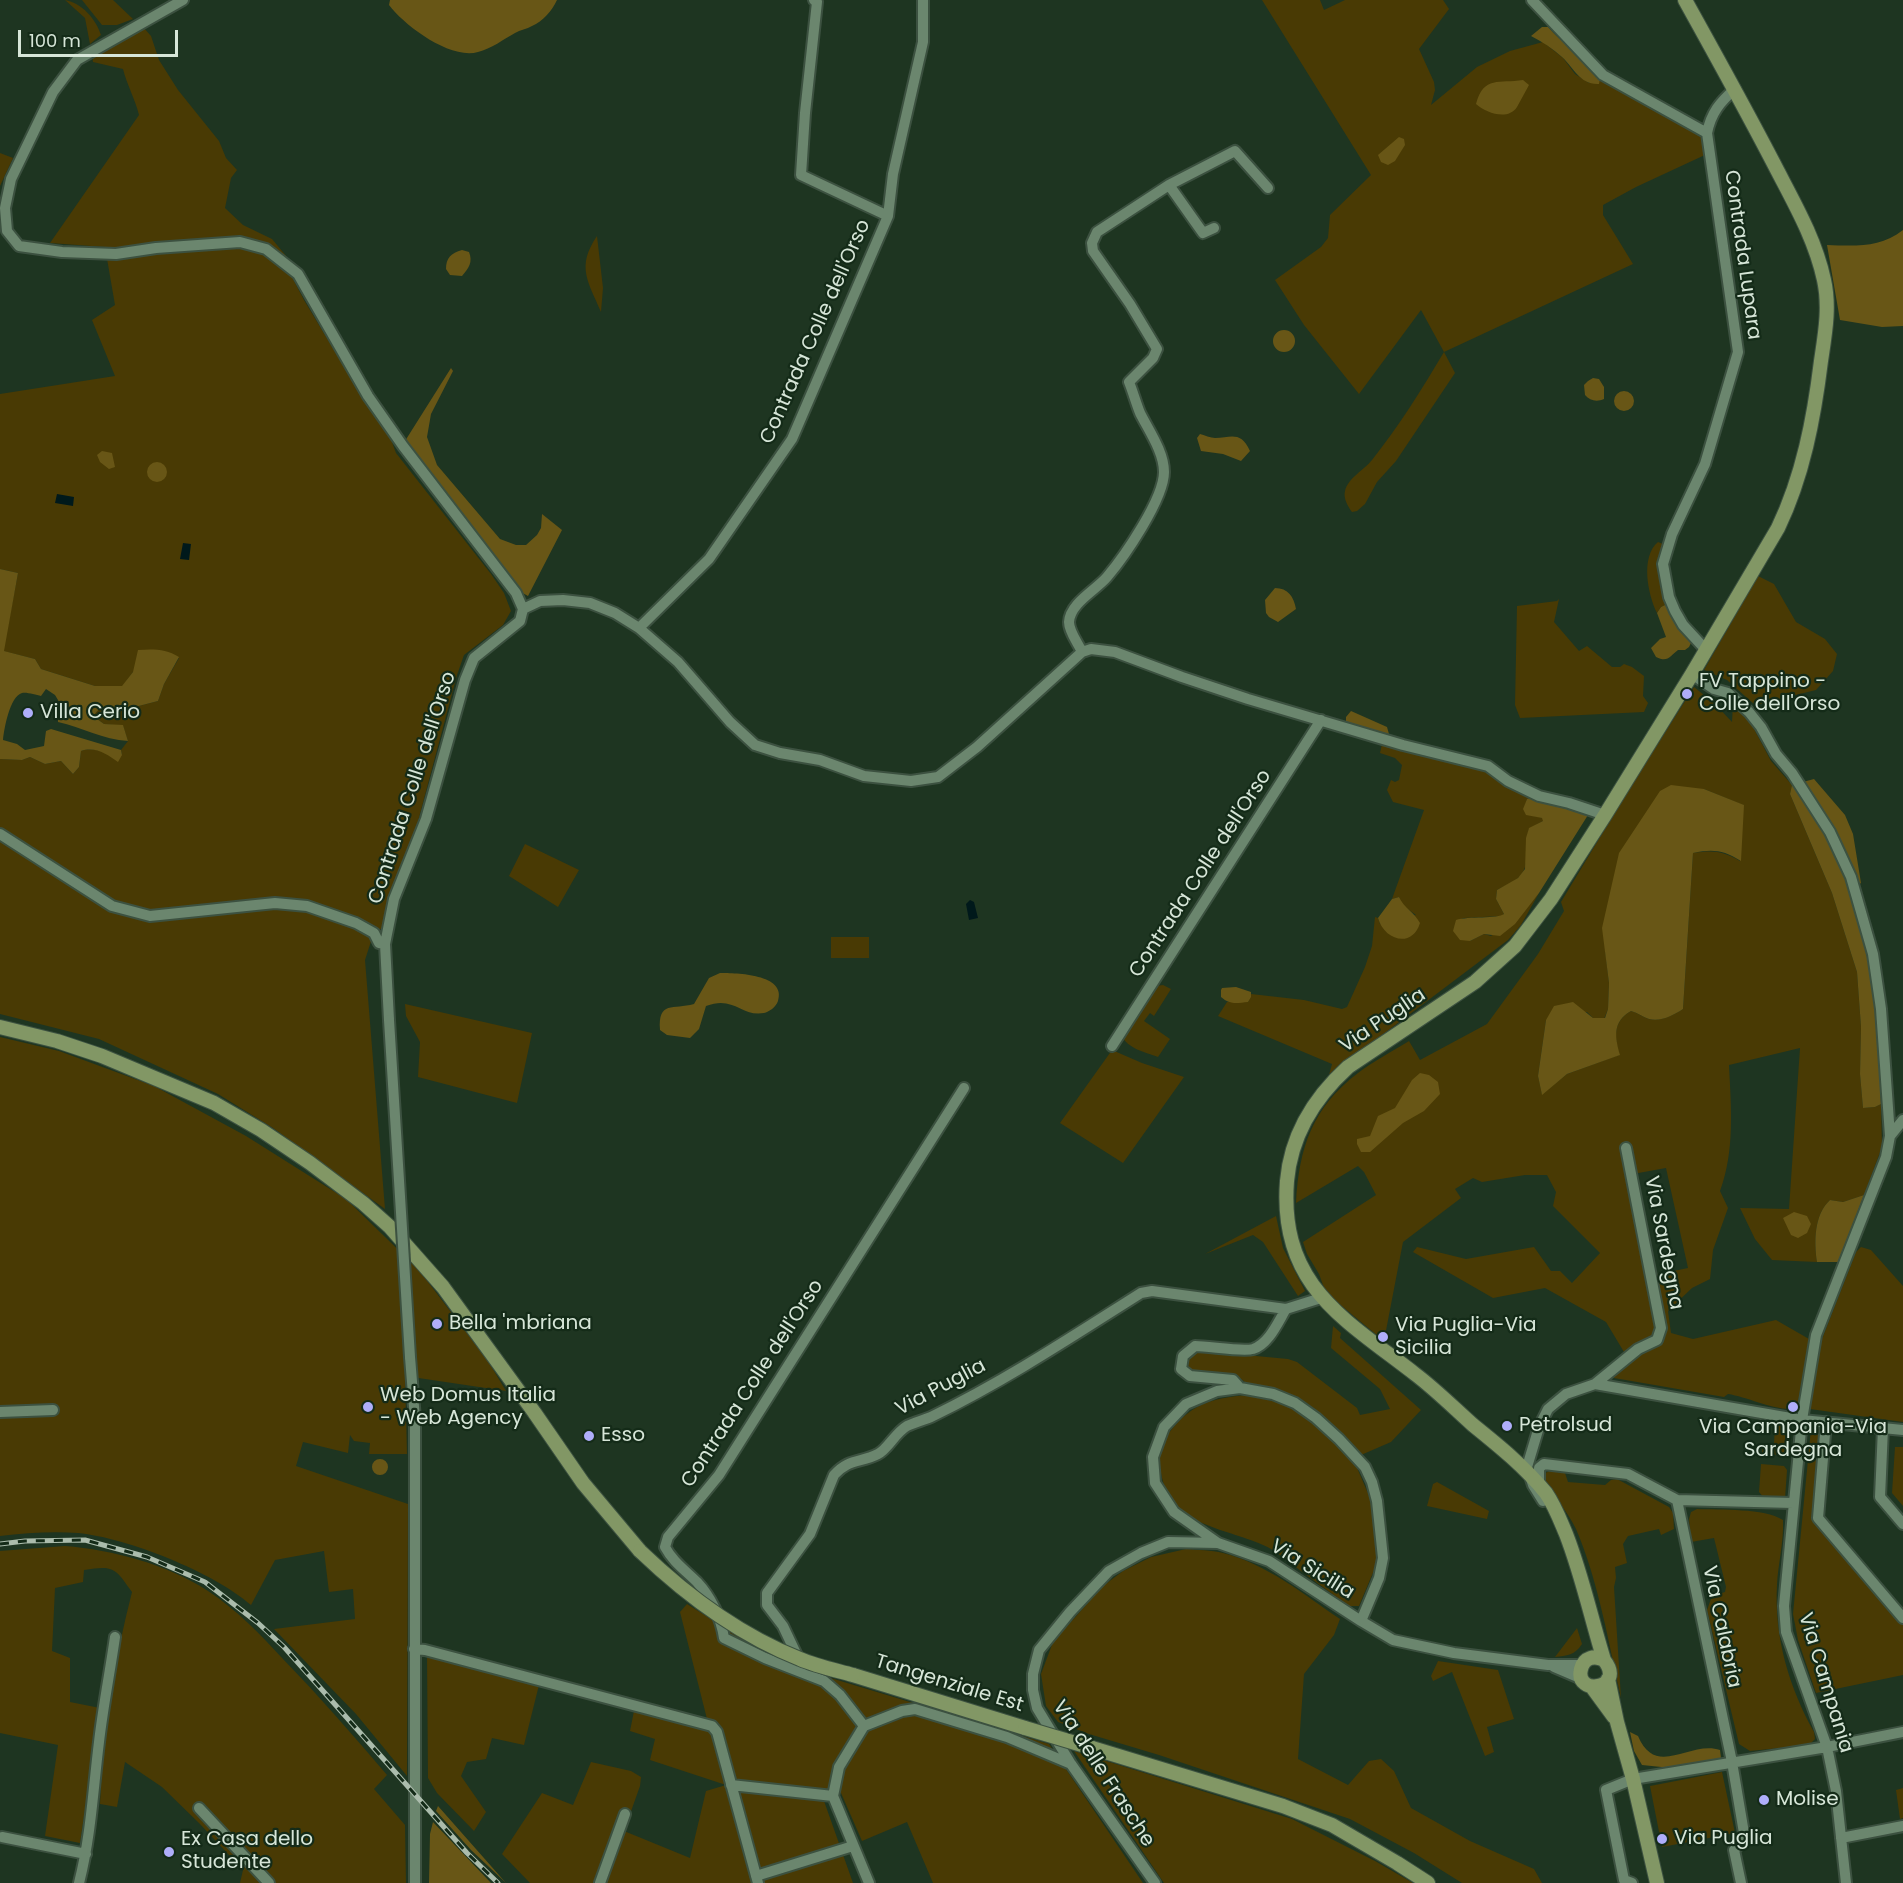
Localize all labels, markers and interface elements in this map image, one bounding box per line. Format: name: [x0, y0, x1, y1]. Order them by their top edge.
scale bar: [21, 18, 182, 56]
text: 100 m: [29, 28, 81, 53]
street label: Contrada Lupara: [1718, 169, 1766, 341]
street label: Contrada Colle dell'Orso: [756, 216, 876, 448]
street label: Contrada Colle dell'Orso: [364, 669, 462, 907]
place label: FV Tappino - Colle dell'Orso: [1699, 670, 1840, 717]
marker: FV Tappino - Colle dell'Orso: [1680, 687, 1694, 701]
place label: Villa Cerio: [40, 701, 140, 725]
marker: Villa Cerio: [21, 706, 35, 720]
street label: Contrada Colle dell'Orso: [1125, 766, 1277, 982]
street label: Via Puglia: [1335, 983, 1431, 1059]
street label: Via Sardegna: [1638, 1174, 1688, 1312]
street label: Contrada Colle dell'Orso: [677, 1276, 829, 1492]
place label: Bella 'mbriana: [449, 1312, 592, 1336]
place label: Via Puglia-Via Sicilia: [1395, 1314, 1537, 1361]
marker: Bella 'mbriana: [430, 1317, 444, 1331]
marker: Via Puglia-Via Sicilia: [1376, 1330, 1390, 1344]
street label: Via Puglia: [892, 1354, 990, 1422]
place label: Web Domus Italia - Web Agency: [380, 1384, 556, 1431]
marker: Web Domus Italia - Web Agency: [361, 1400, 375, 1414]
marker: Via Campania-Via Sardegna: [1786, 1400, 1800, 1414]
place label: Petrolsud: [1519, 1414, 1612, 1438]
place label: Via Campania-Via Sardegna: [1699, 1416, 1887, 1463]
marker: Petrolsud: [1500, 1419, 1514, 1433]
place label: Esso: [601, 1424, 645, 1448]
marker: Esso: [582, 1429, 596, 1443]
street label: Via Sicilia: [1266, 1535, 1358, 1605]
street label: Via Calabria: [1696, 1564, 1746, 1690]
street label: Via Campania: [1792, 1610, 1858, 1756]
street label: Tangenziale Est: [872, 1650, 1026, 1718]
street label: Via delle Frasche: [1047, 1696, 1159, 1852]
place label: Molise: [1776, 1788, 1839, 1812]
marker: Molise: [1757, 1793, 1771, 1807]
place label: Via Puglia: [1674, 1827, 1773, 1851]
place label: Ex Casa dello Studente: [181, 1828, 313, 1875]
marker: Via Puglia: [1655, 1832, 1669, 1846]
marker: Ex Casa dello Studente: [162, 1845, 176, 1859]

